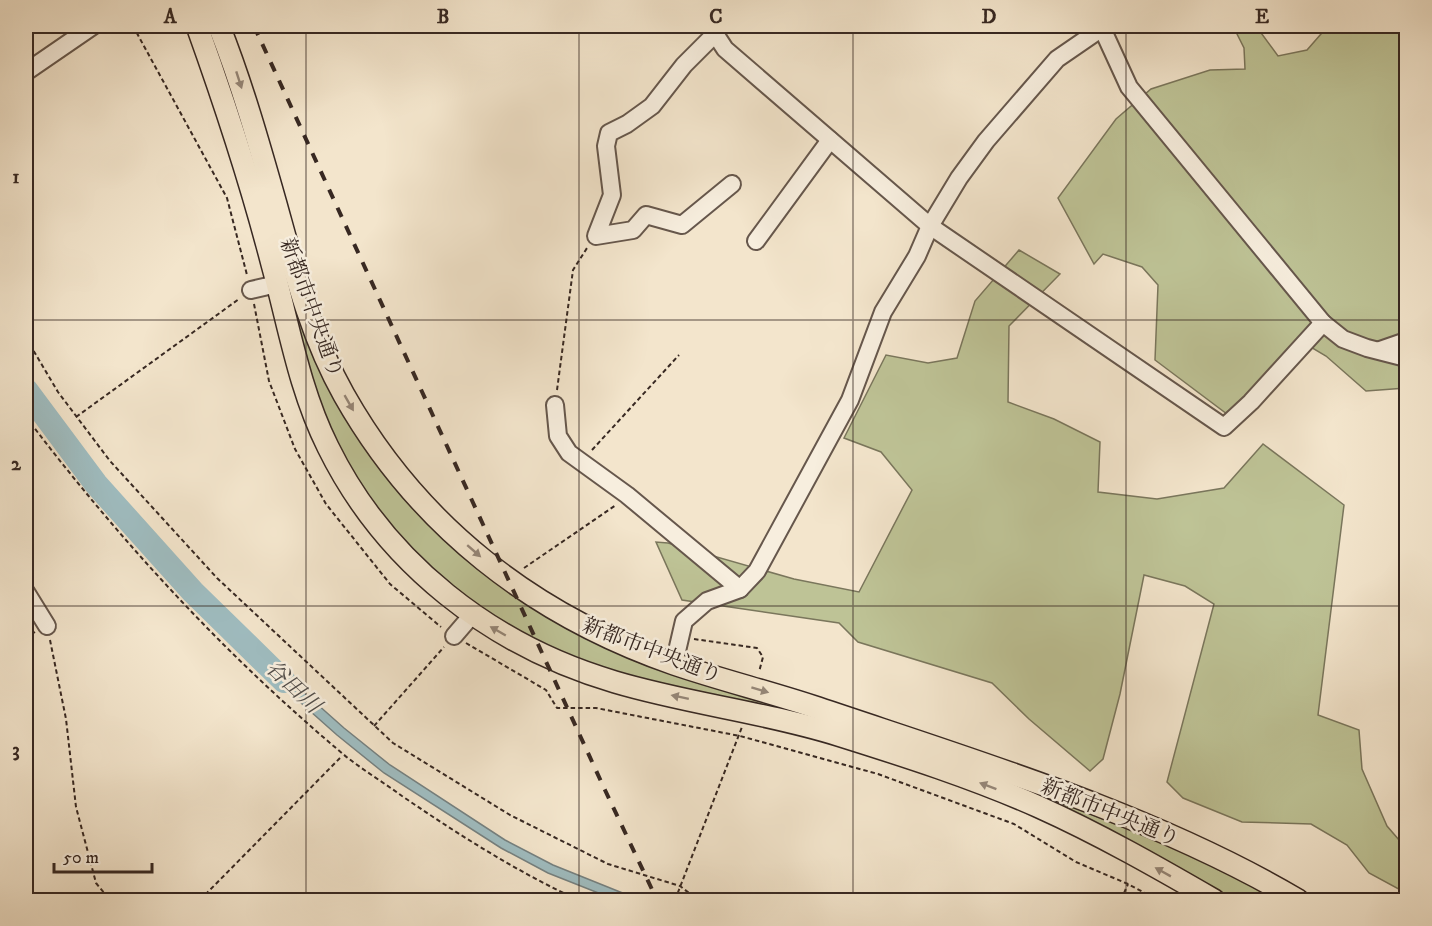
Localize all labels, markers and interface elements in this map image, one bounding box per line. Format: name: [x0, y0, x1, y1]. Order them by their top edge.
text: A: [163, 5, 178, 30]
text: B: [437, 5, 449, 30]
text: C: [709, 5, 723, 30]
text: D: [982, 5, 997, 30]
text: E: [1255, 5, 1269, 30]
one-way arrow: [235, 71, 244, 89]
text: 1: [12, 165, 20, 190]
street label: 新都市中央通り: [274, 234, 348, 382]
one-way arrow: [343, 395, 353, 412]
text: 2: [11, 452, 22, 477]
one-way arrow: [466, 545, 482, 558]
street label: 新都市中央通り: [579, 613, 725, 689]
one-way arrow: [490, 626, 506, 637]
water label: 谷田川: [260, 655, 328, 721]
one-way arrow: [751, 686, 769, 695]
one-way arrow: [670, 692, 689, 701]
text: 3: [12, 738, 20, 763]
street label: 新都市中央通り: [1037, 773, 1183, 853]
one-way arrow: [979, 781, 997, 790]
scale bar: [54, 836, 152, 874]
text: 50 m: [63, 847, 99, 869]
one-way arrow: [1154, 867, 1171, 877]

